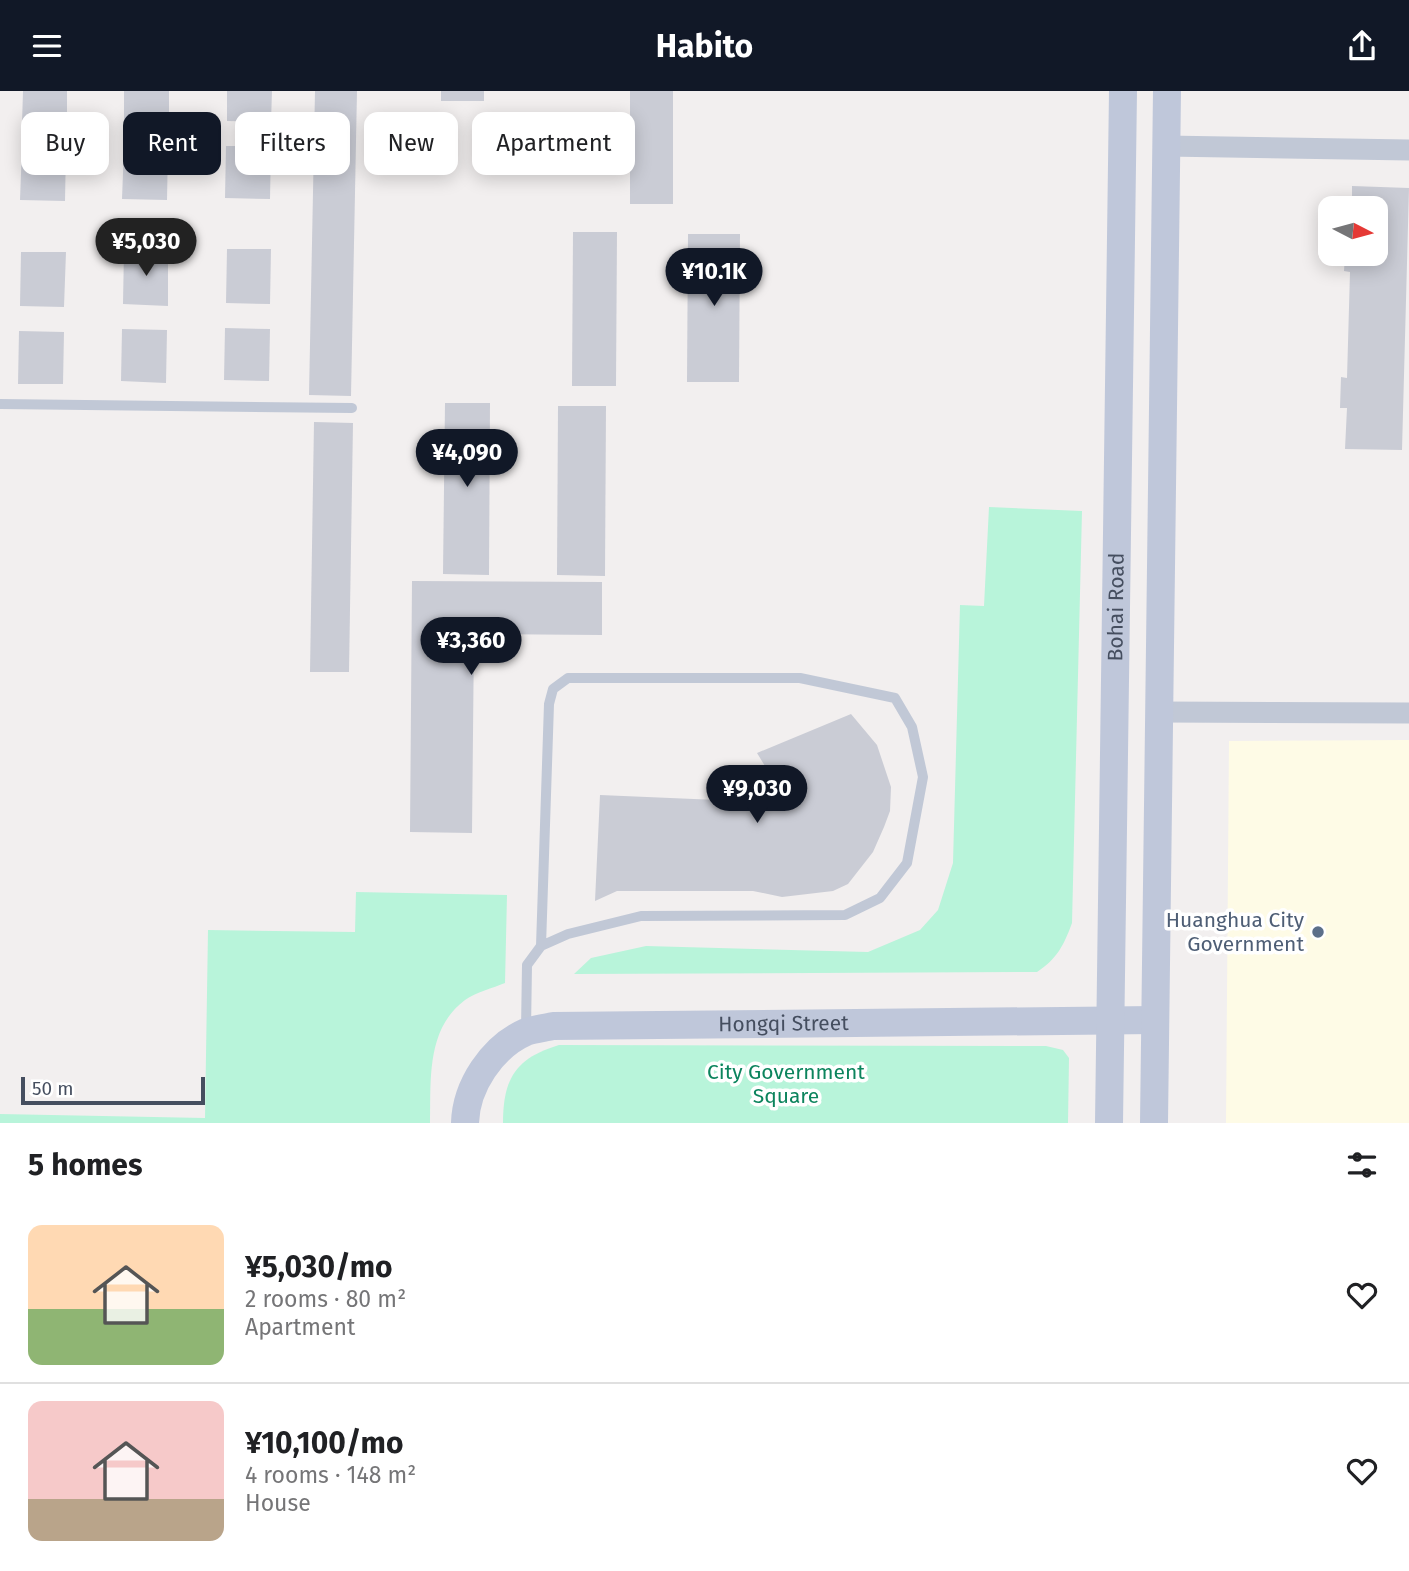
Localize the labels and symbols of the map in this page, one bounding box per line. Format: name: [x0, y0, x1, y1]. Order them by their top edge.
north arrow: [1318, 196, 1388, 266]
pin: ¥5,030: [89, 219, 203, 278]
pin: ¥10.1K: [657, 249, 771, 308]
pin: ¥4,090: [410, 429, 524, 489]
street label: Bohai Road: [1102, 552, 1130, 662]
pin: ¥3,360: [414, 617, 528, 677]
pin: ¥9,030: [700, 765, 814, 825]
place label: Huanghua City Government: [1166, 907, 1305, 957]
marker: Huanghua City Government: [1310, 924, 1326, 940]
street label: Hongqi Street: [718, 1010, 849, 1037]
park label: City Government Square: [707, 1059, 865, 1109]
scale bar: [21, 1074, 205, 1106]

